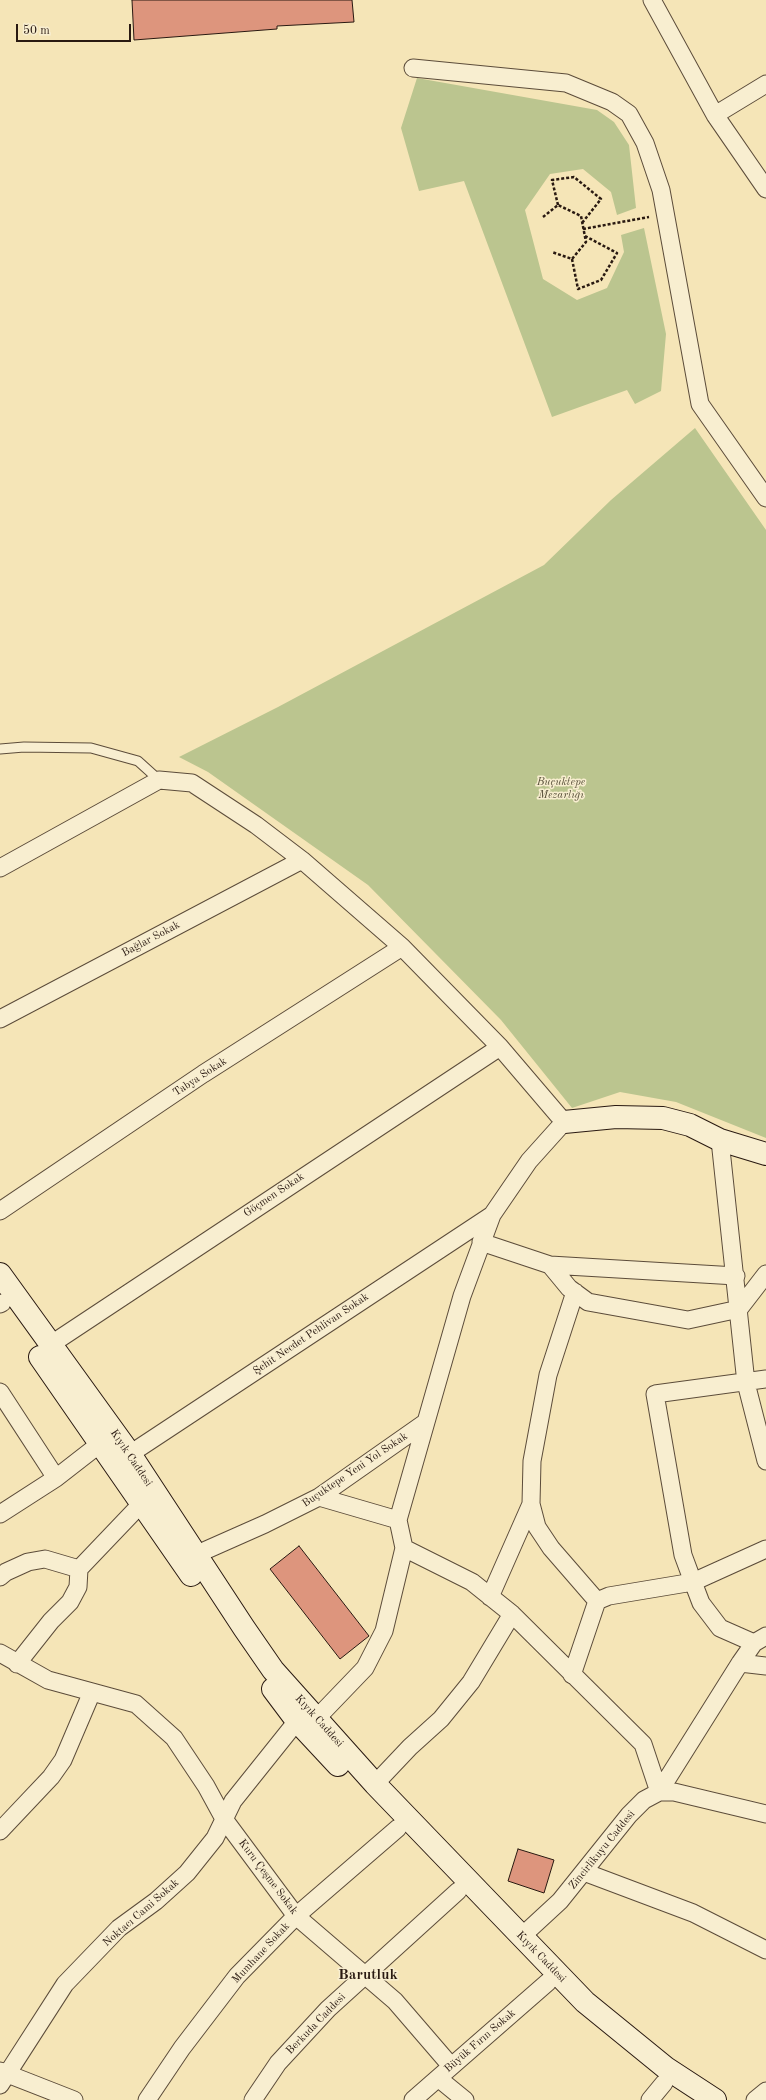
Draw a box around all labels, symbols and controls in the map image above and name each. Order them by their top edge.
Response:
scale bar [18,16,133,42]
text: 50 m [23,25,50,37]
park label: Buçuktepe Mezarlığı [537,775,585,801]
street label: Bağlar Sokak [120,918,182,960]
street label: Tabya Sokak [171,1055,229,1099]
street label: Göçmen Sokak [241,1170,307,1220]
street label: Şehit Necdet Pehlivan Sokak [251,1290,371,1378]
street label: Kıyık Caddesi [107,1427,155,1489]
street label: Buçuktepe Yeni Yol Sokak [300,1430,410,1510]
street label: Kıyık Caddesi [292,1692,346,1750]
street label: Zincirlikuyu Caddesi [566,1808,638,1892]
street label: Kuru Çeşme Sokak [235,1837,301,1917]
street label: Noktacı Cami Sokak [100,1876,182,1950]
street label: Mumhane Sokak [229,1920,293,1986]
street label: Kıyık Caddesi [513,1929,569,1985]
district label: Barutluk [338,1966,398,1984]
street label: Berkuda Caddesi [283,1991,349,2057]
street label: Büyük Fırın Sokak [442,2006,518,2076]

